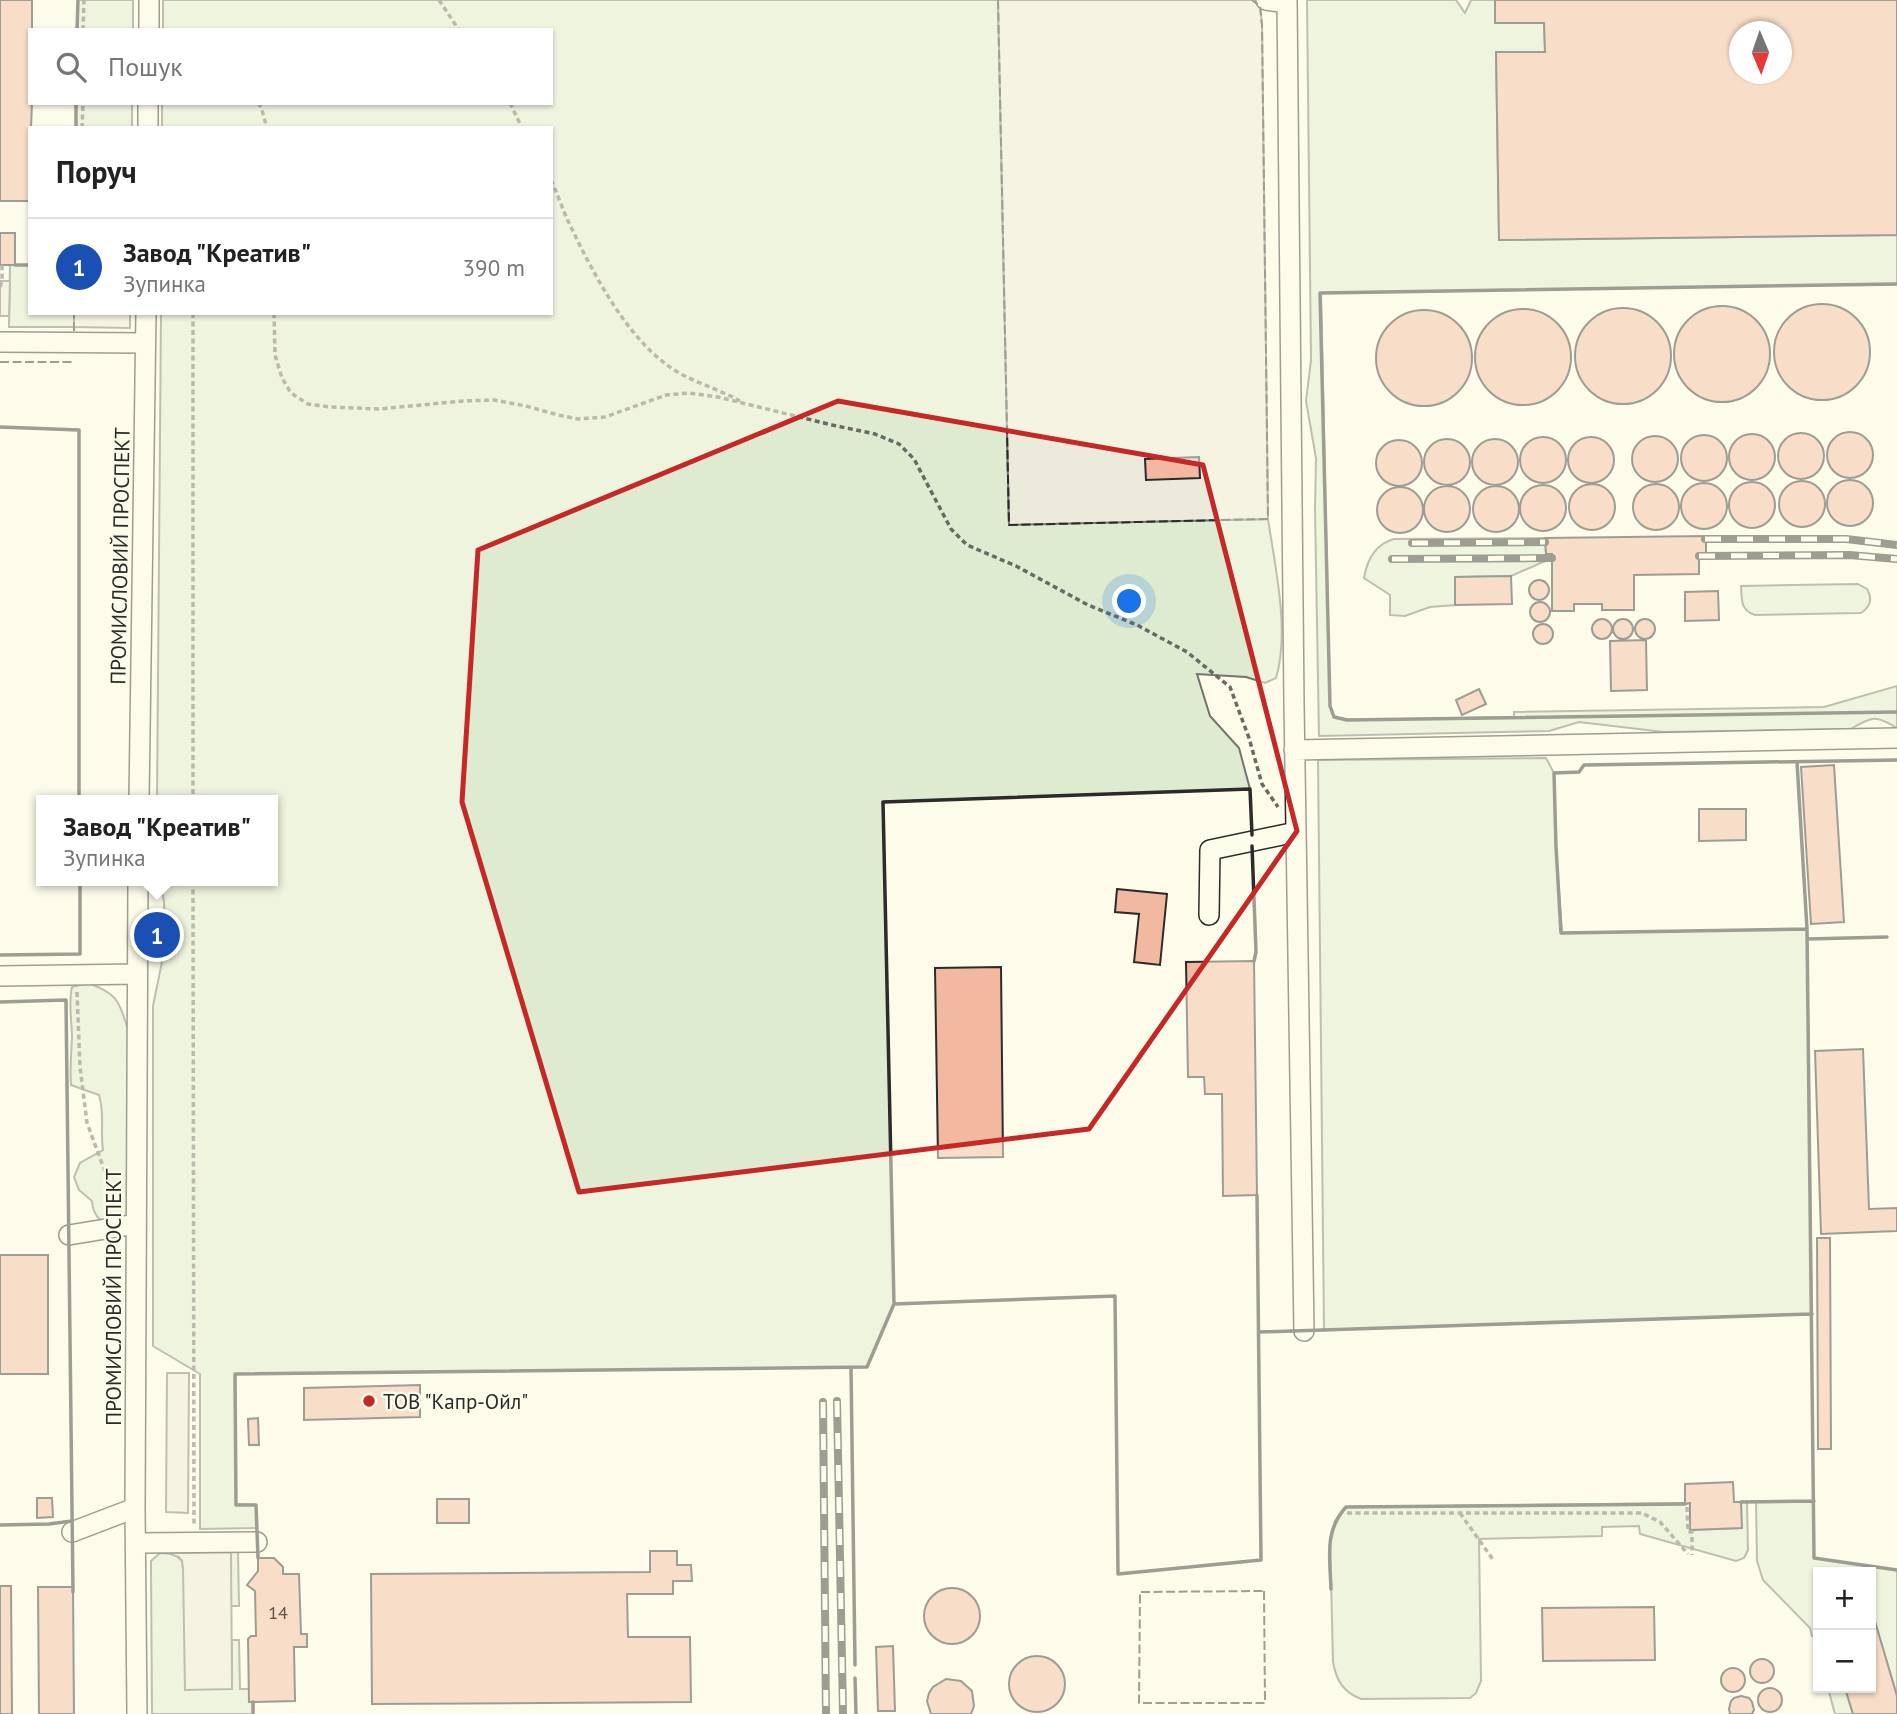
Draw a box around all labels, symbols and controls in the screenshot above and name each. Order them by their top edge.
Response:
north arrow [1729,21,1792,84]
search box [28,28,553,105]
icon: search [52,48,90,86]
text: Пошук [108,50,183,83]
text: Поруч [56,152,137,191]
text: Завод "Креатив" [123,236,311,269]
text: 1 [72,253,86,282]
text: 390 m [463,253,525,282]
text: Зупинка [123,269,206,298]
street label: ПРОМИСЛОВИЙ ПРОСПЕКТ [104,427,136,685]
your location [1112,584,1146,618]
popup [36,795,278,886]
text: Завод "Креатив" [63,810,251,843]
text: Зупинка [63,843,146,872]
pin: 1 [134,909,180,961]
street label: ПРОМИСЛОВИЙ ПРОСПЕКТ [100,1168,127,1426]
place label: ТОВ "Капр-Ойл" [383,1388,528,1415]
marker: ТОВ "Капр-Ойл" [361,1393,377,1409]
map controls [1813,1567,1876,1693]
button: + [1813,1567,1876,1630]
house number: 14 [268,1601,288,1624]
button: − [1813,1630,1876,1693]

